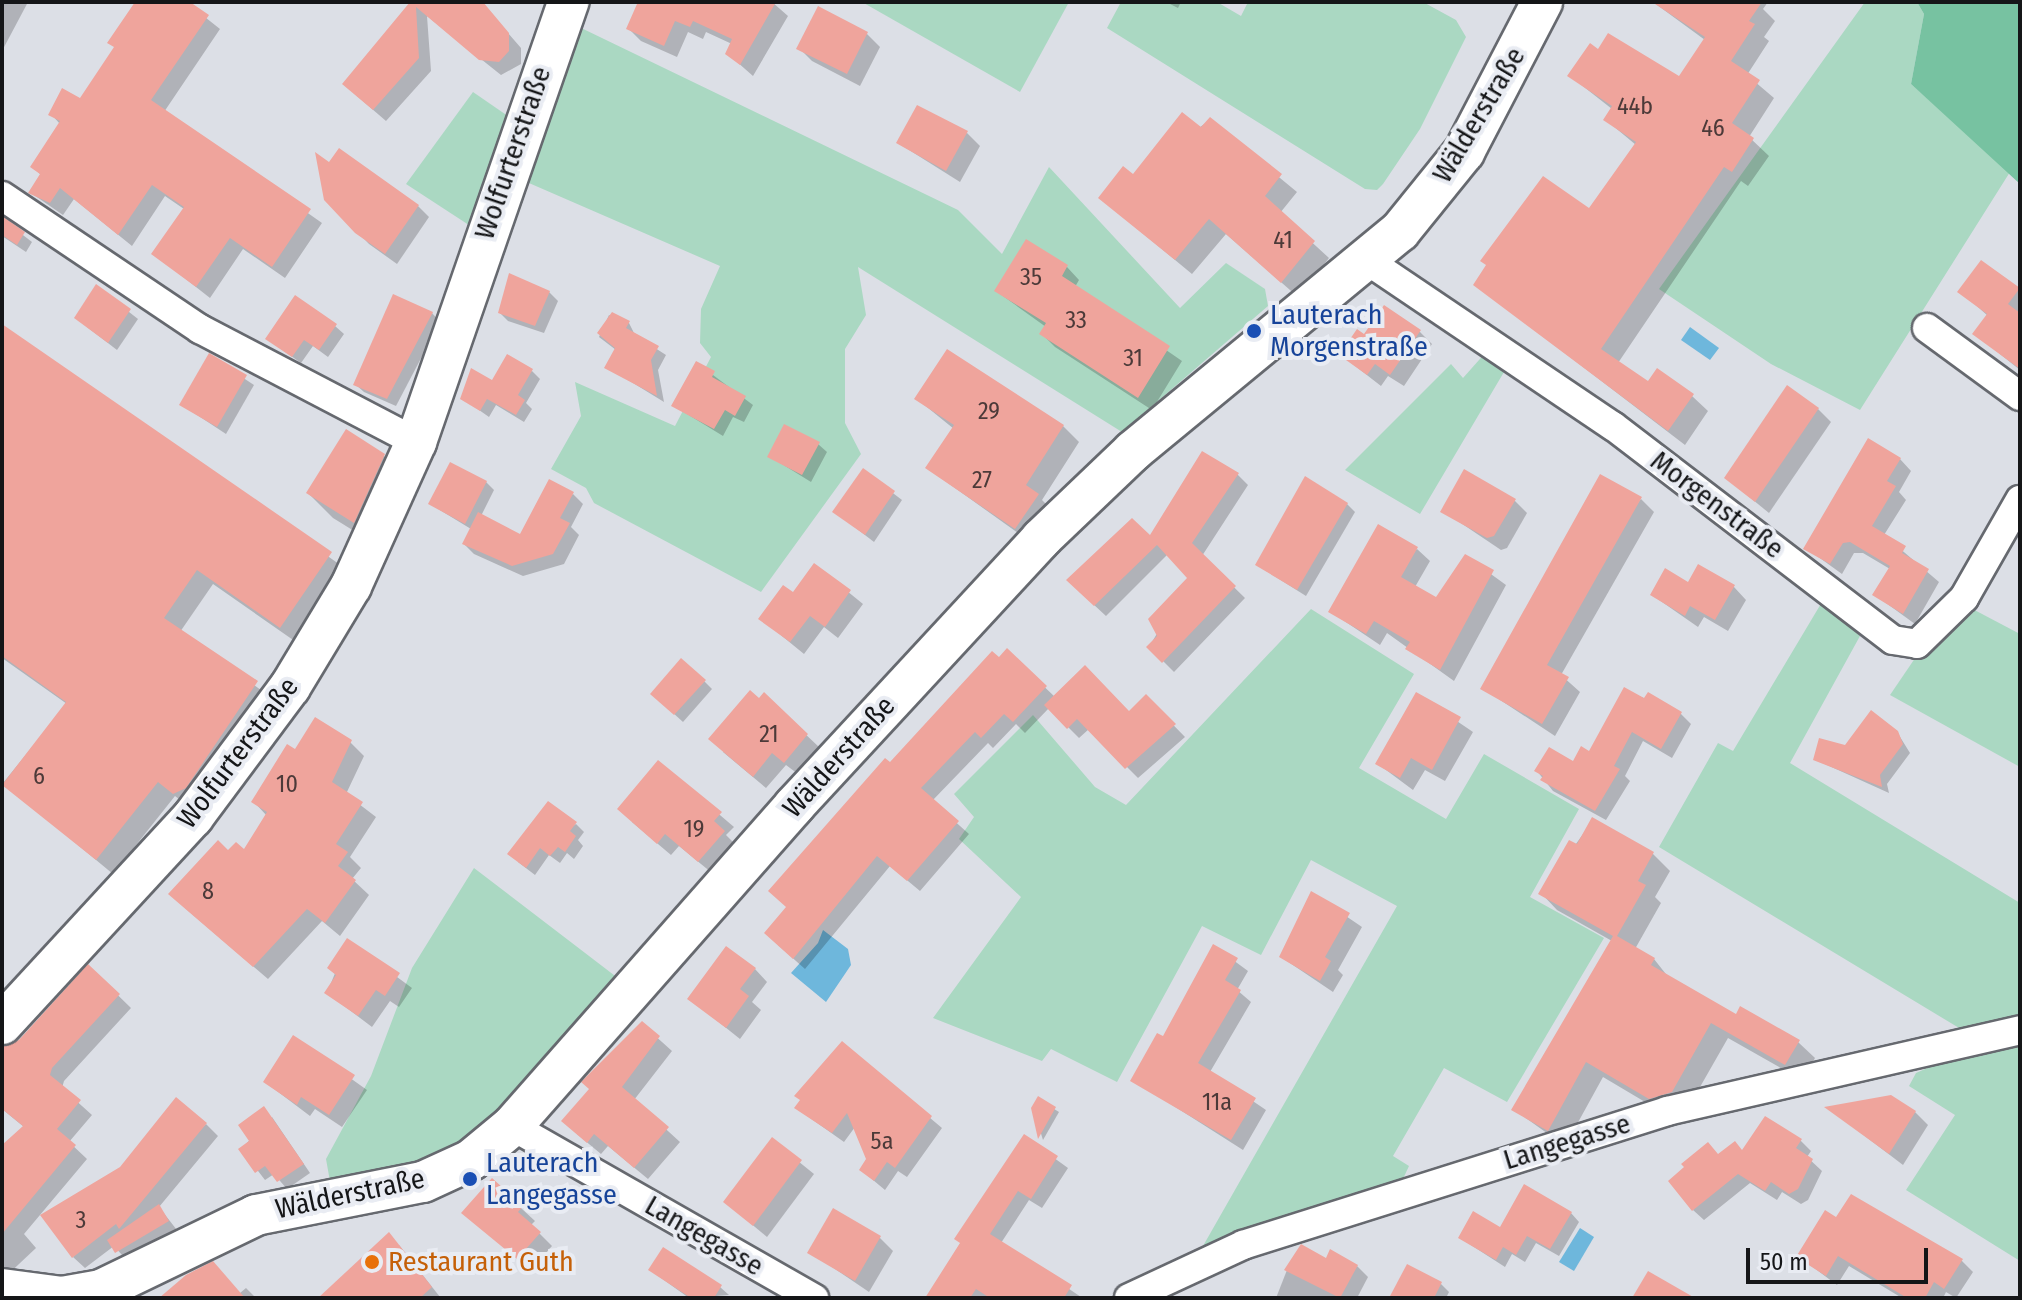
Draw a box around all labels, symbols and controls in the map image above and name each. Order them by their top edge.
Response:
street label: Wälderstraße [1426,41,1532,189]
street label: Wolfurterstraße [468,62,558,244]
house number: 44b [1617,93,1653,121]
house number: 46 [1701,115,1725,143]
house number: 41 [1273,227,1293,255]
house number: 35 [1020,264,1042,292]
place label: Lauterach Morgenstraße [1270,298,1428,364]
house number: 33 [1065,307,1087,335]
marker: Lauterach Morgenstraße [1245,322,1263,340]
house number: 31 [1123,345,1143,373]
house number: 29 [978,398,1000,426]
street label: Morgenstraße [1644,444,1790,566]
house number: 27 [972,467,992,495]
street label: Wolfurterstraße [170,671,306,835]
street label: Wälderstraße [776,689,902,825]
house number: 21 [759,721,779,749]
house number: 6 [33,763,45,791]
house number: 10 [276,771,298,799]
house number: 19 [683,816,705,844]
house number: 8 [202,878,214,906]
house number: 11a [1202,1089,1232,1117]
street label: Langegasse [1500,1107,1634,1177]
house number: 5a [871,1128,893,1156]
place label: Lauterach Langegasse [486,1146,617,1212]
street label: Wälderstraße [272,1162,428,1226]
marker: Lauterach Langegasse [461,1170,479,1188]
street label: Langegasse [639,1189,769,1283]
house number: 3 [76,1207,86,1235]
scale bar [1750,1232,1932,1282]
place label: Restaurant Guth [388,1245,574,1279]
text: 50 m [1760,1248,1808,1276]
marker: Restaurant Guth [363,1253,381,1271]

